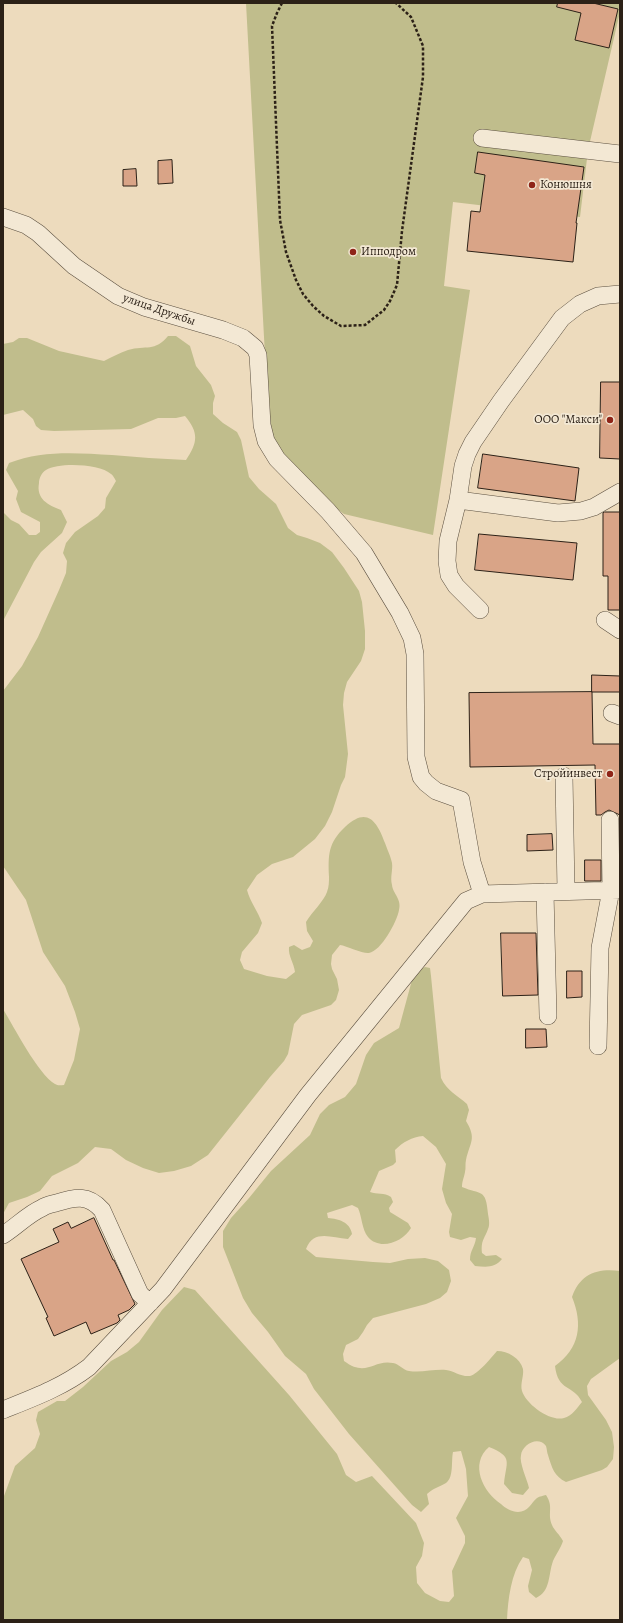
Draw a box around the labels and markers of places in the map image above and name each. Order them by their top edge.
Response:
place label: Конюшня [540,178,592,192]
marker: Конюшня [527,180,537,190]
place label: Ипподром [361,245,416,259]
marker: Ипподром [348,247,358,257]
place label: ООО "Макси" [534,413,602,427]
marker: ООО "Макси" [605,415,615,425]
place label: Стройинвест [534,767,602,781]
marker: Стройинвест [605,769,615,779]

